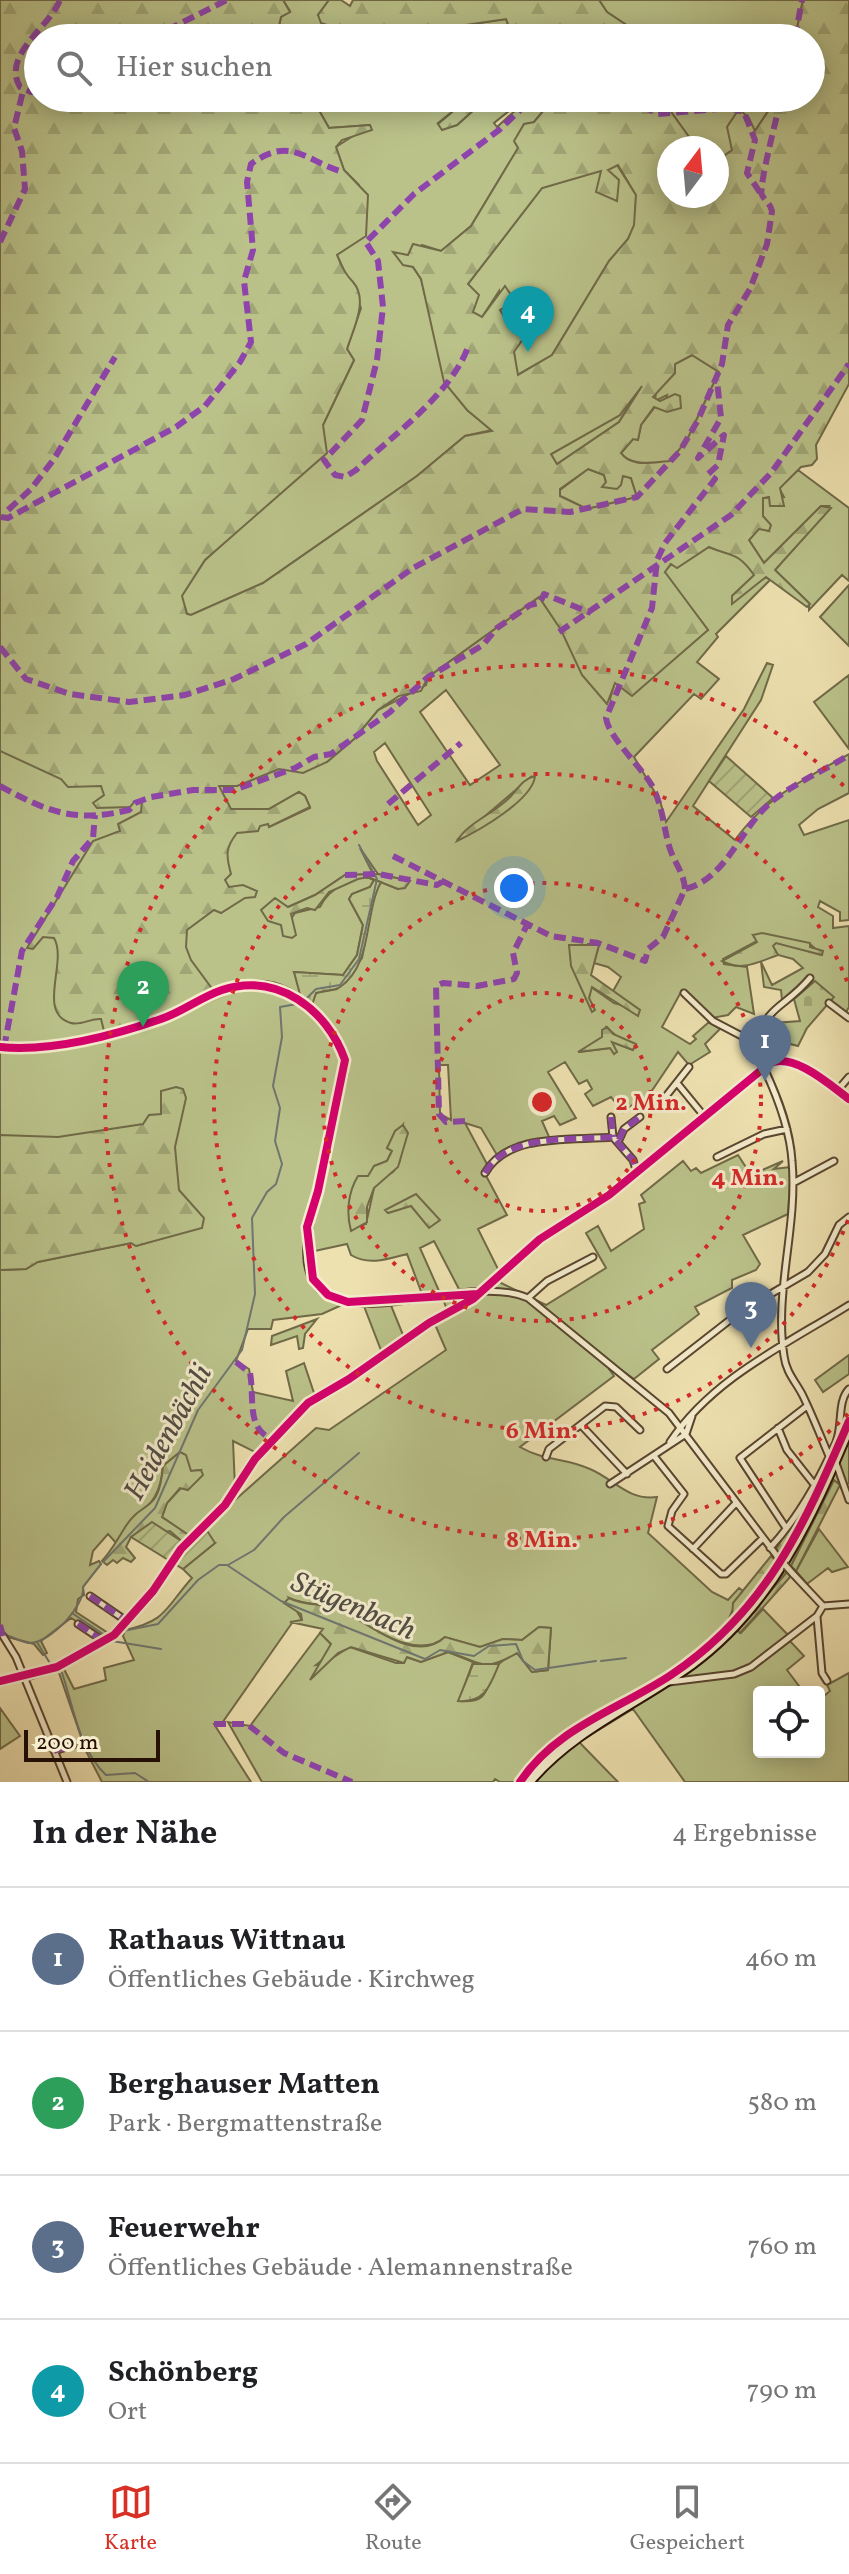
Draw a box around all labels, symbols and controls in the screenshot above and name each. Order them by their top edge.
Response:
search box [24,24,825,112]
icon: search [52,46,96,90]
text: Hier suchen [116,47,273,89]
north arrow [657,136,729,208]
pin: 4 [502,286,554,352]
your location [494,868,534,908]
pin: 2 [117,961,169,1027]
pin: 1 [739,1015,791,1081]
text: 2 Min. [615,1087,687,1121]
centre of rings [528,1088,556,1116]
text: 4 Min. [711,1162,785,1196]
pin: 3 [725,1282,777,1348]
water label: Heidenbächli [114,1357,224,1508]
text: 6 Min. [506,1415,578,1449]
text: 8 Min. [506,1524,578,1558]
water label: Stügenbach [284,1562,422,1652]
map controls [753,1686,825,1758]
button: locate [753,1686,825,1758]
scale bar [24,1726,160,1762]
text: 200 m [36,1728,98,1759]
text: In der Nähe [32,1811,217,1858]
text: 4 Ergebnisse [672,1816,817,1852]
text: Rathaus Wittnau [108,1920,346,1962]
text: 1 [53,1941,63,1977]
text: 460 m [745,1941,817,1977]
text: Öffentliches Gebäude · Kirchweg [108,1962,475,1998]
text: Berghauser Matten [108,2064,380,2106]
text: 2 [51,2085,65,2121]
text: 580 m [747,2085,817,2121]
text: Park · Bergmattenstraße [108,2106,382,2142]
text: Feuerwehr [108,2208,260,2250]
text: 3 [51,2229,65,2265]
text: 760 m [747,2229,817,2265]
text: Öffentliches Gebäude · Alemannenstraße [108,2250,573,2286]
text: Schönberg [108,2352,258,2394]
text: 4 [50,2373,66,2409]
text: 790 m [747,2373,817,2409]
text: Ort [108,2394,147,2430]
tab: Karte [104,2480,157,2559]
tab: Route [365,2480,422,2559]
tab: Gespeichert [630,2480,745,2559]

